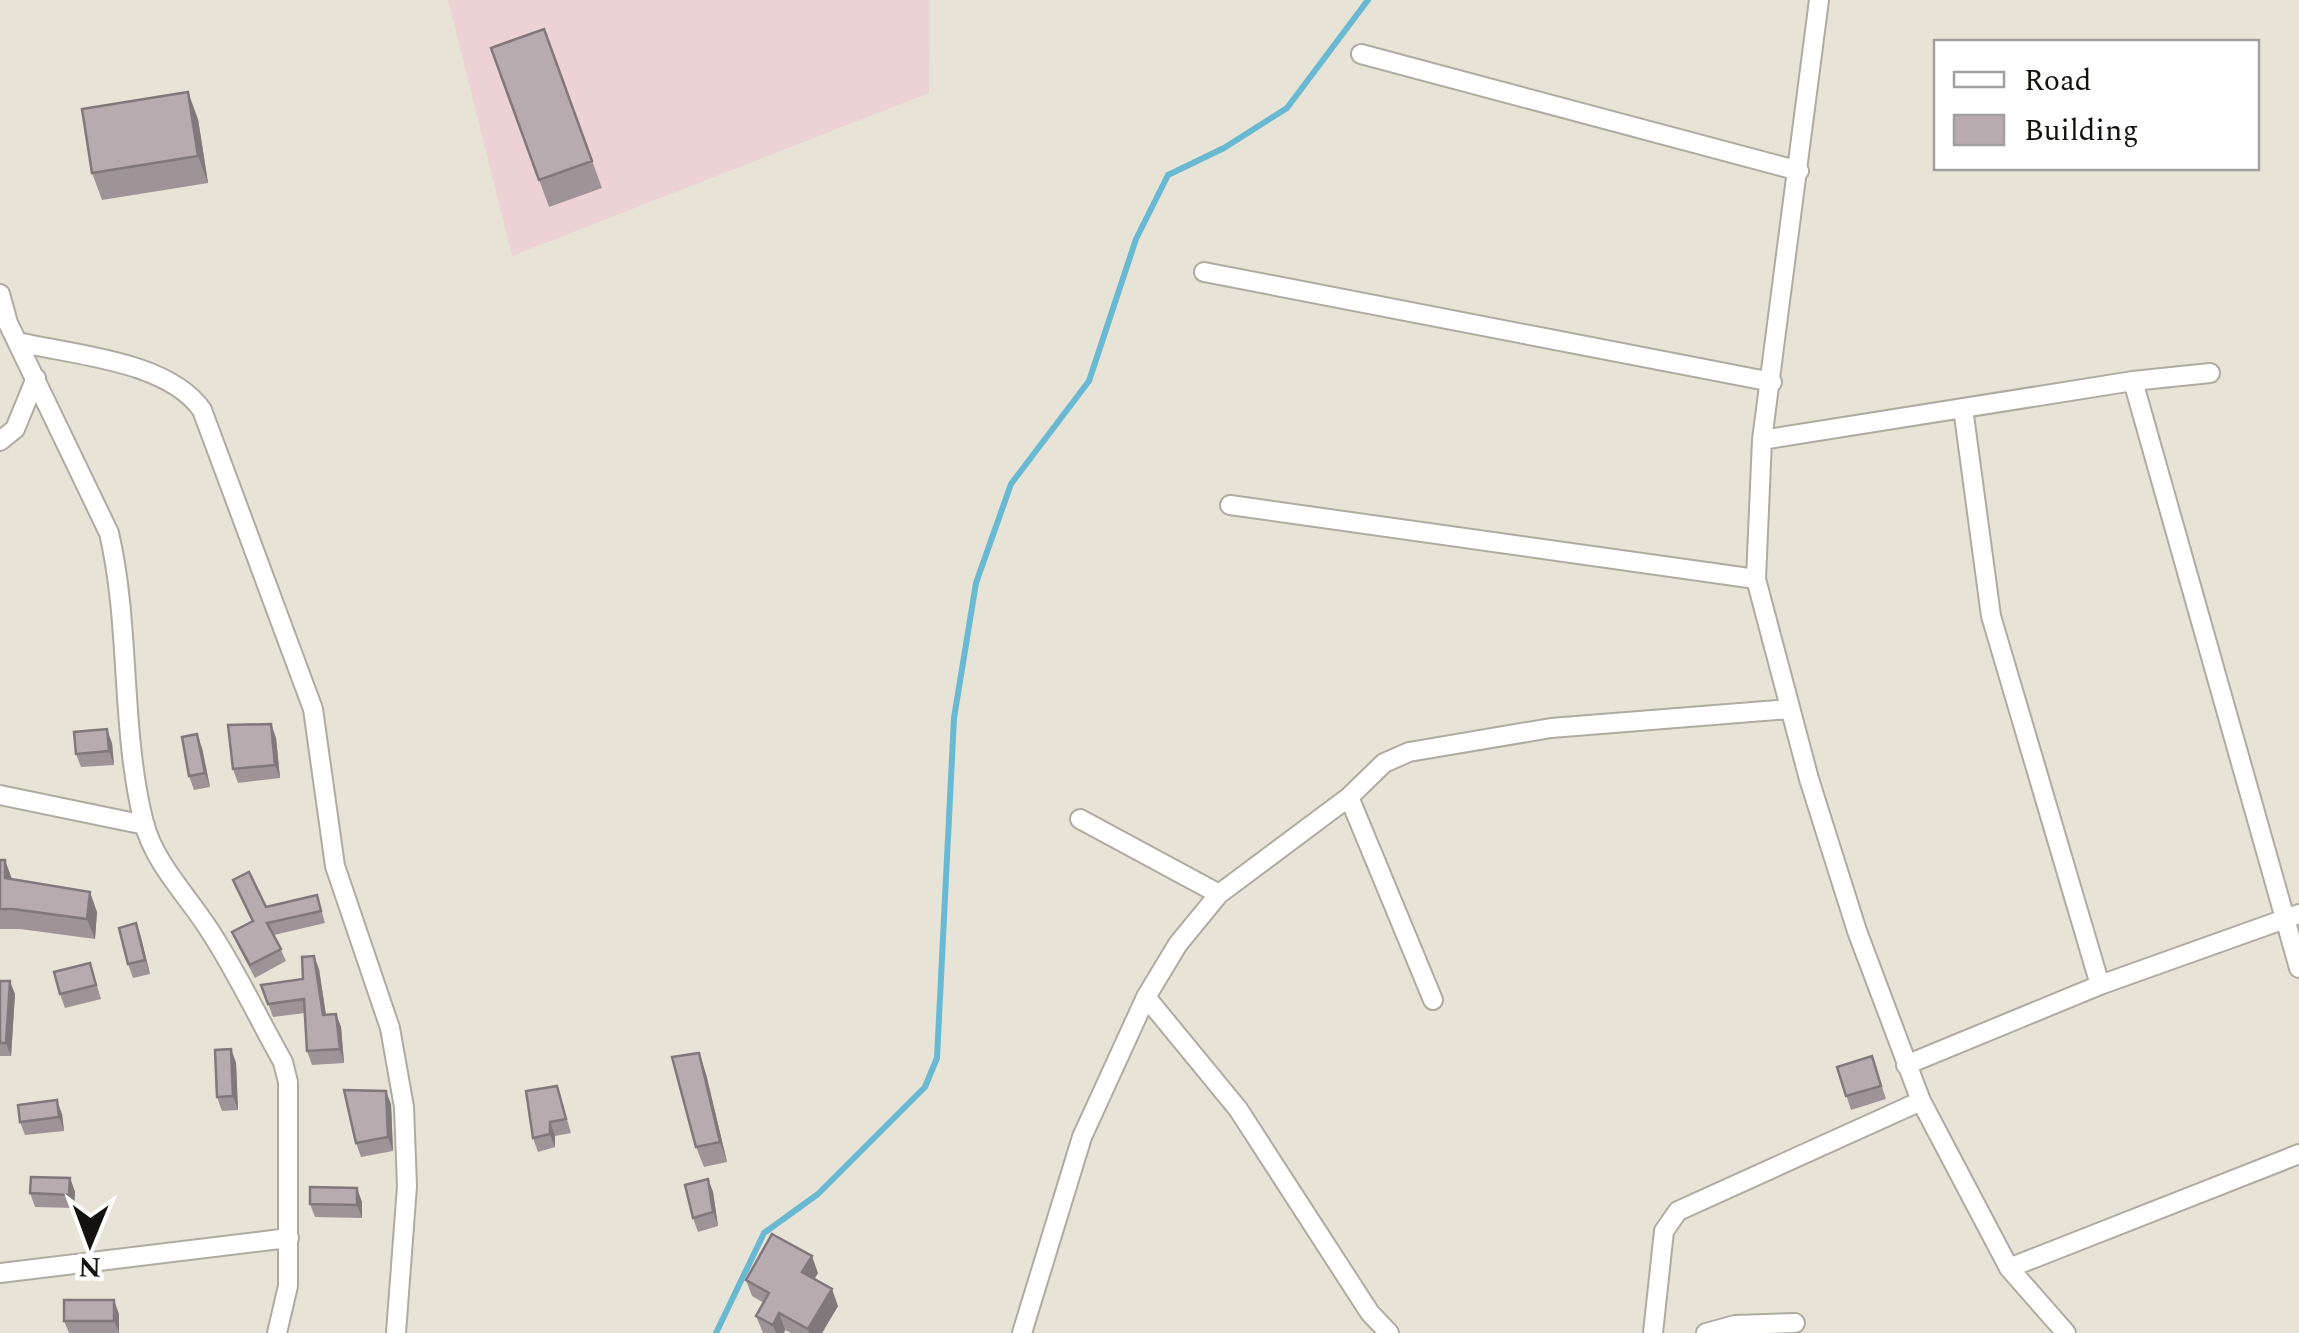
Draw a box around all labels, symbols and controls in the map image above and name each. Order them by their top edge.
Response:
legend [1934,40,2259,170]
text: Road [2024,58,2092,104]
text: Building [2024,108,2139,154]
north arrow [40,1193,140,1293]
text: N [78,1245,101,1288]

